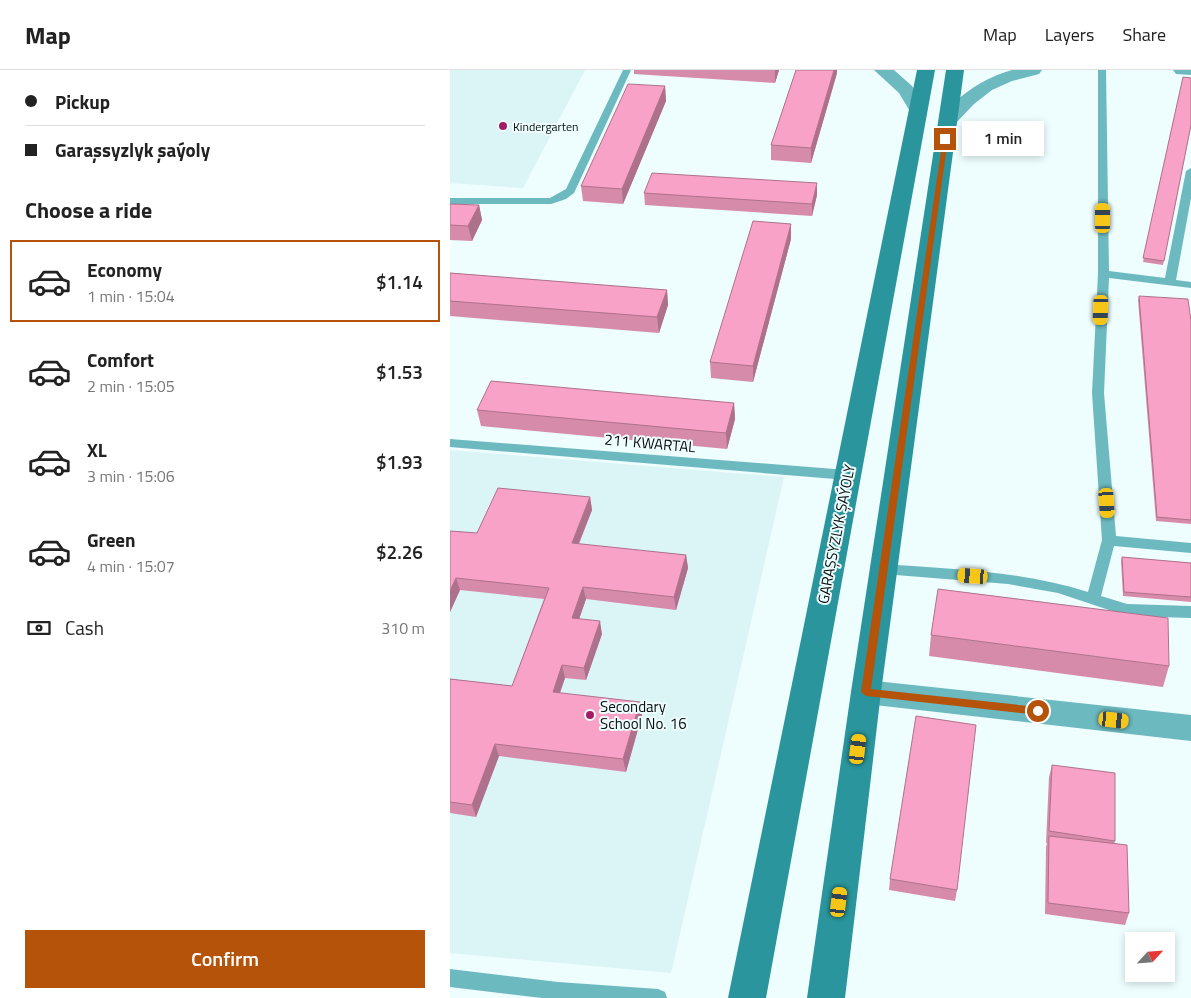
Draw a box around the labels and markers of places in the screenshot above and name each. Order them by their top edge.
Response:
place label: Kindergarten [513,117,578,136]
marker: Kindergarten [497,120,509,132]
place label: Secondary School No. 16 [600,695,687,735]
marker: Secondary School No. 16 [584,709,596,721]

